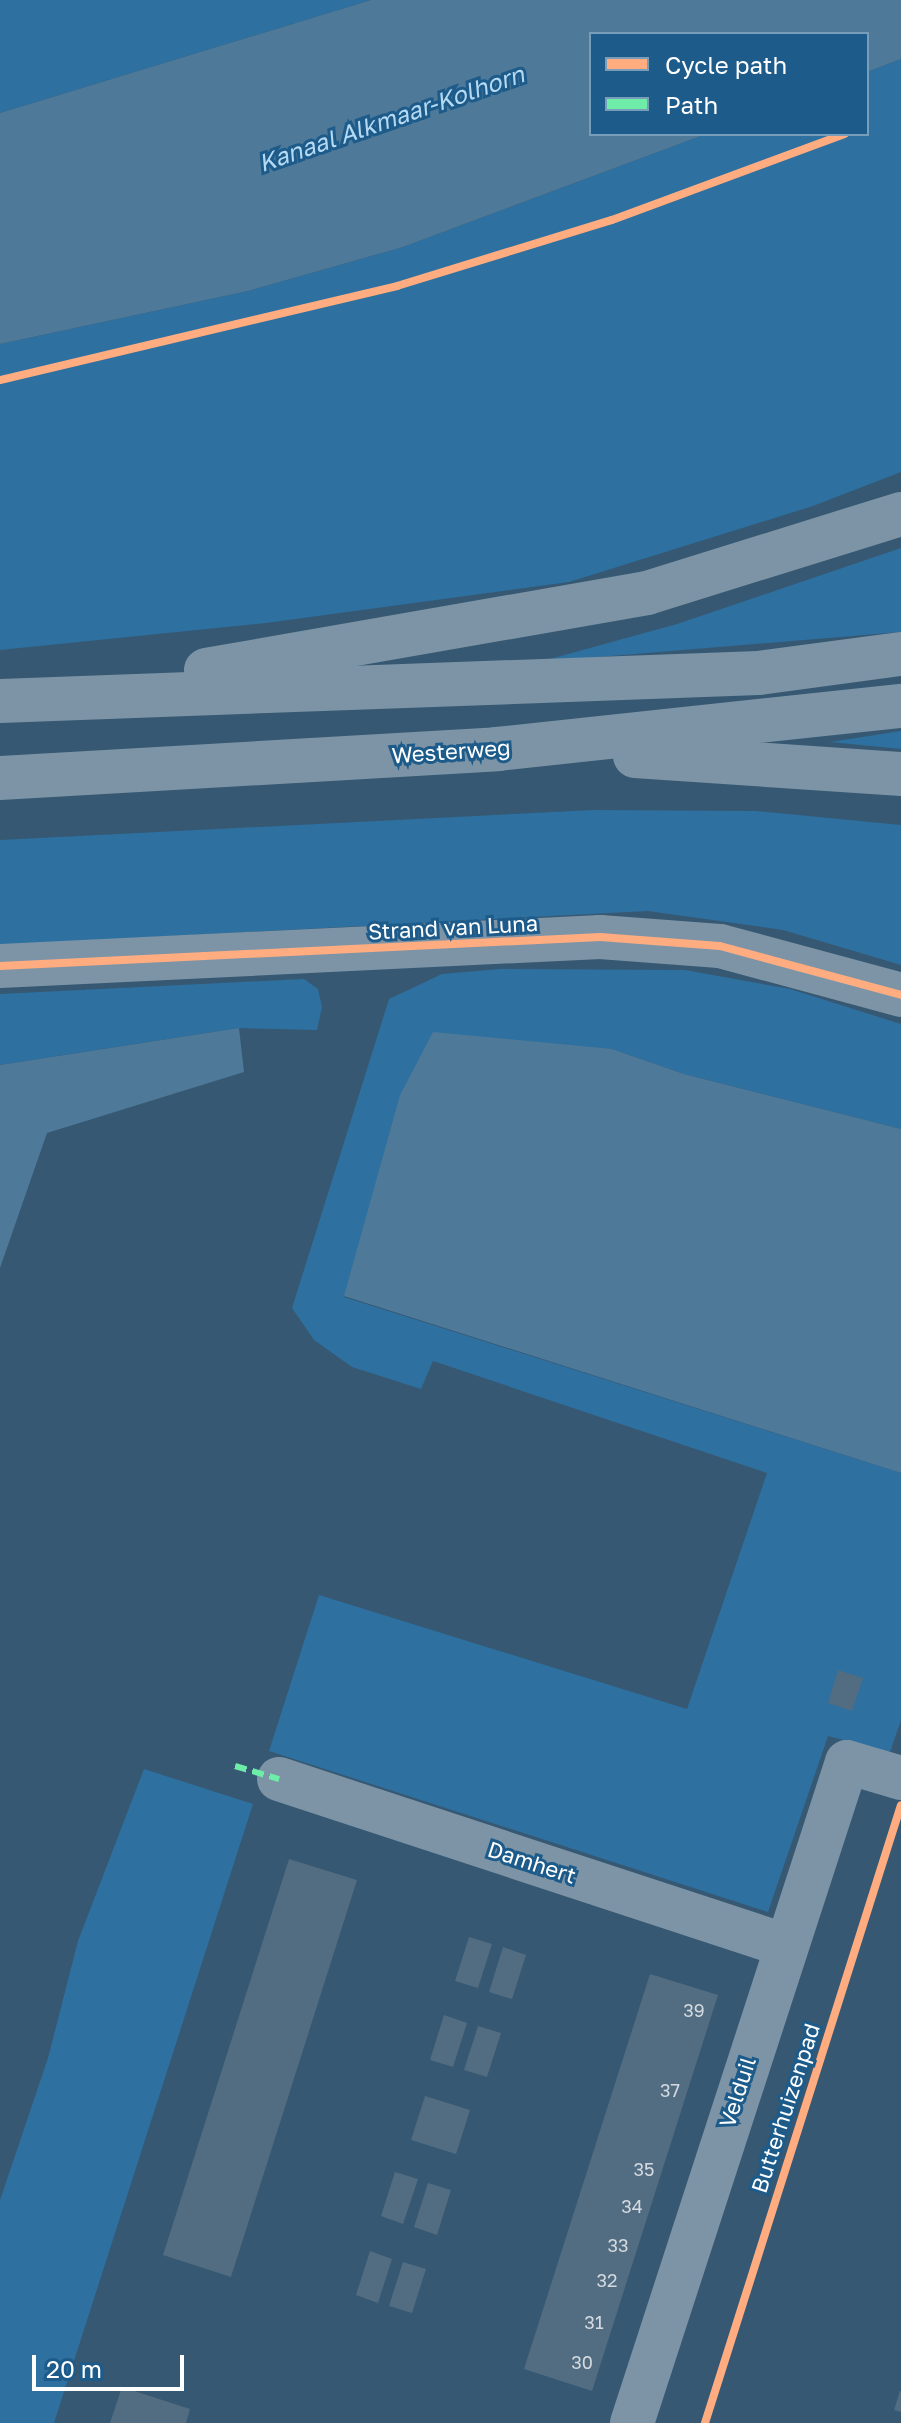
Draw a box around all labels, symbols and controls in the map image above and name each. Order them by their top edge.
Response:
legend [589,32,869,136]
text: Cycle path [665,50,787,79]
water label: Kanaal Alkmaar-Kolhorn [254,59,528,177]
text: Path [665,90,718,119]
street label: Westerweg [391,734,511,768]
street label: Strand van Luna [367,909,539,945]
street label: Damhert [484,1835,580,1889]
house number: 39 [683,1999,705,2021]
street label: Butterhuizenpad [745,2020,825,2196]
street label: Velduil [713,2053,761,2131]
house number: 37 [660,2079,680,2101]
house number: 35 [634,2158,654,2180]
house number: 34 [621,2195,643,2217]
house number: 33 [607,2234,629,2256]
house number: 32 [597,2269,617,2291]
house number: 31 [584,2311,604,2333]
scale bar [36,2339,188,2389]
house number: 30 [571,2351,593,2373]
text: 20 m [46,2354,102,2383]

